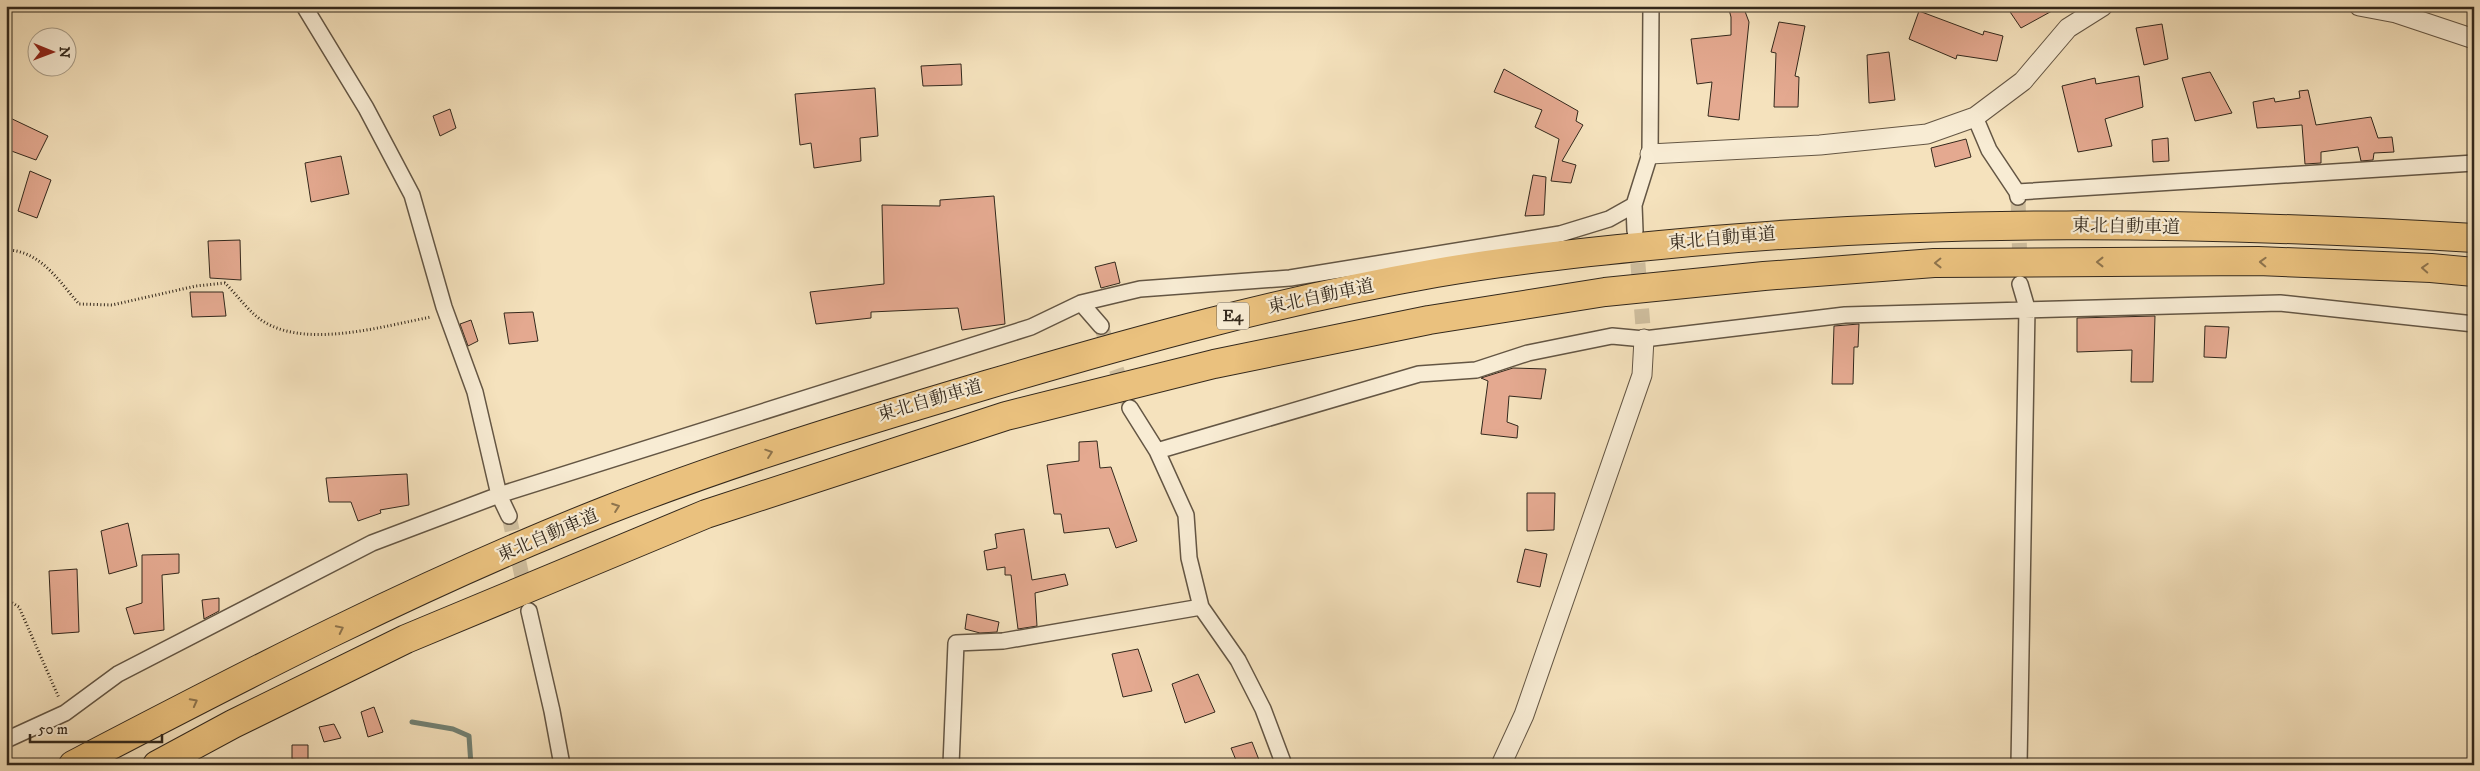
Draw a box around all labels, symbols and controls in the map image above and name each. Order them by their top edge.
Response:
north arrow [28,28,78,78]
text: N [55,46,73,59]
street label: 東北自動車道 [2072,215,2180,239]
street label: 東北自動車道 [1667,223,1777,255]
one-way arrow [2259,256,2267,267]
one-way arrow [2096,257,2104,267]
one-way arrow [1934,258,1942,268]
one-way arrow [2421,263,2429,274]
street label: 東北自動車道 [1266,275,1376,319]
road number: E4 [1217,302,1249,330]
street label: 東北自動車道 [875,376,985,426]
one-way arrow [765,449,773,459]
one-way arrow [612,503,620,513]
street label: 東北自動車道 [494,505,602,567]
one-way arrow [335,625,344,635]
one-way arrow [189,698,198,708]
scale bar [30,711,162,743]
text: 50 m [38,720,68,739]

